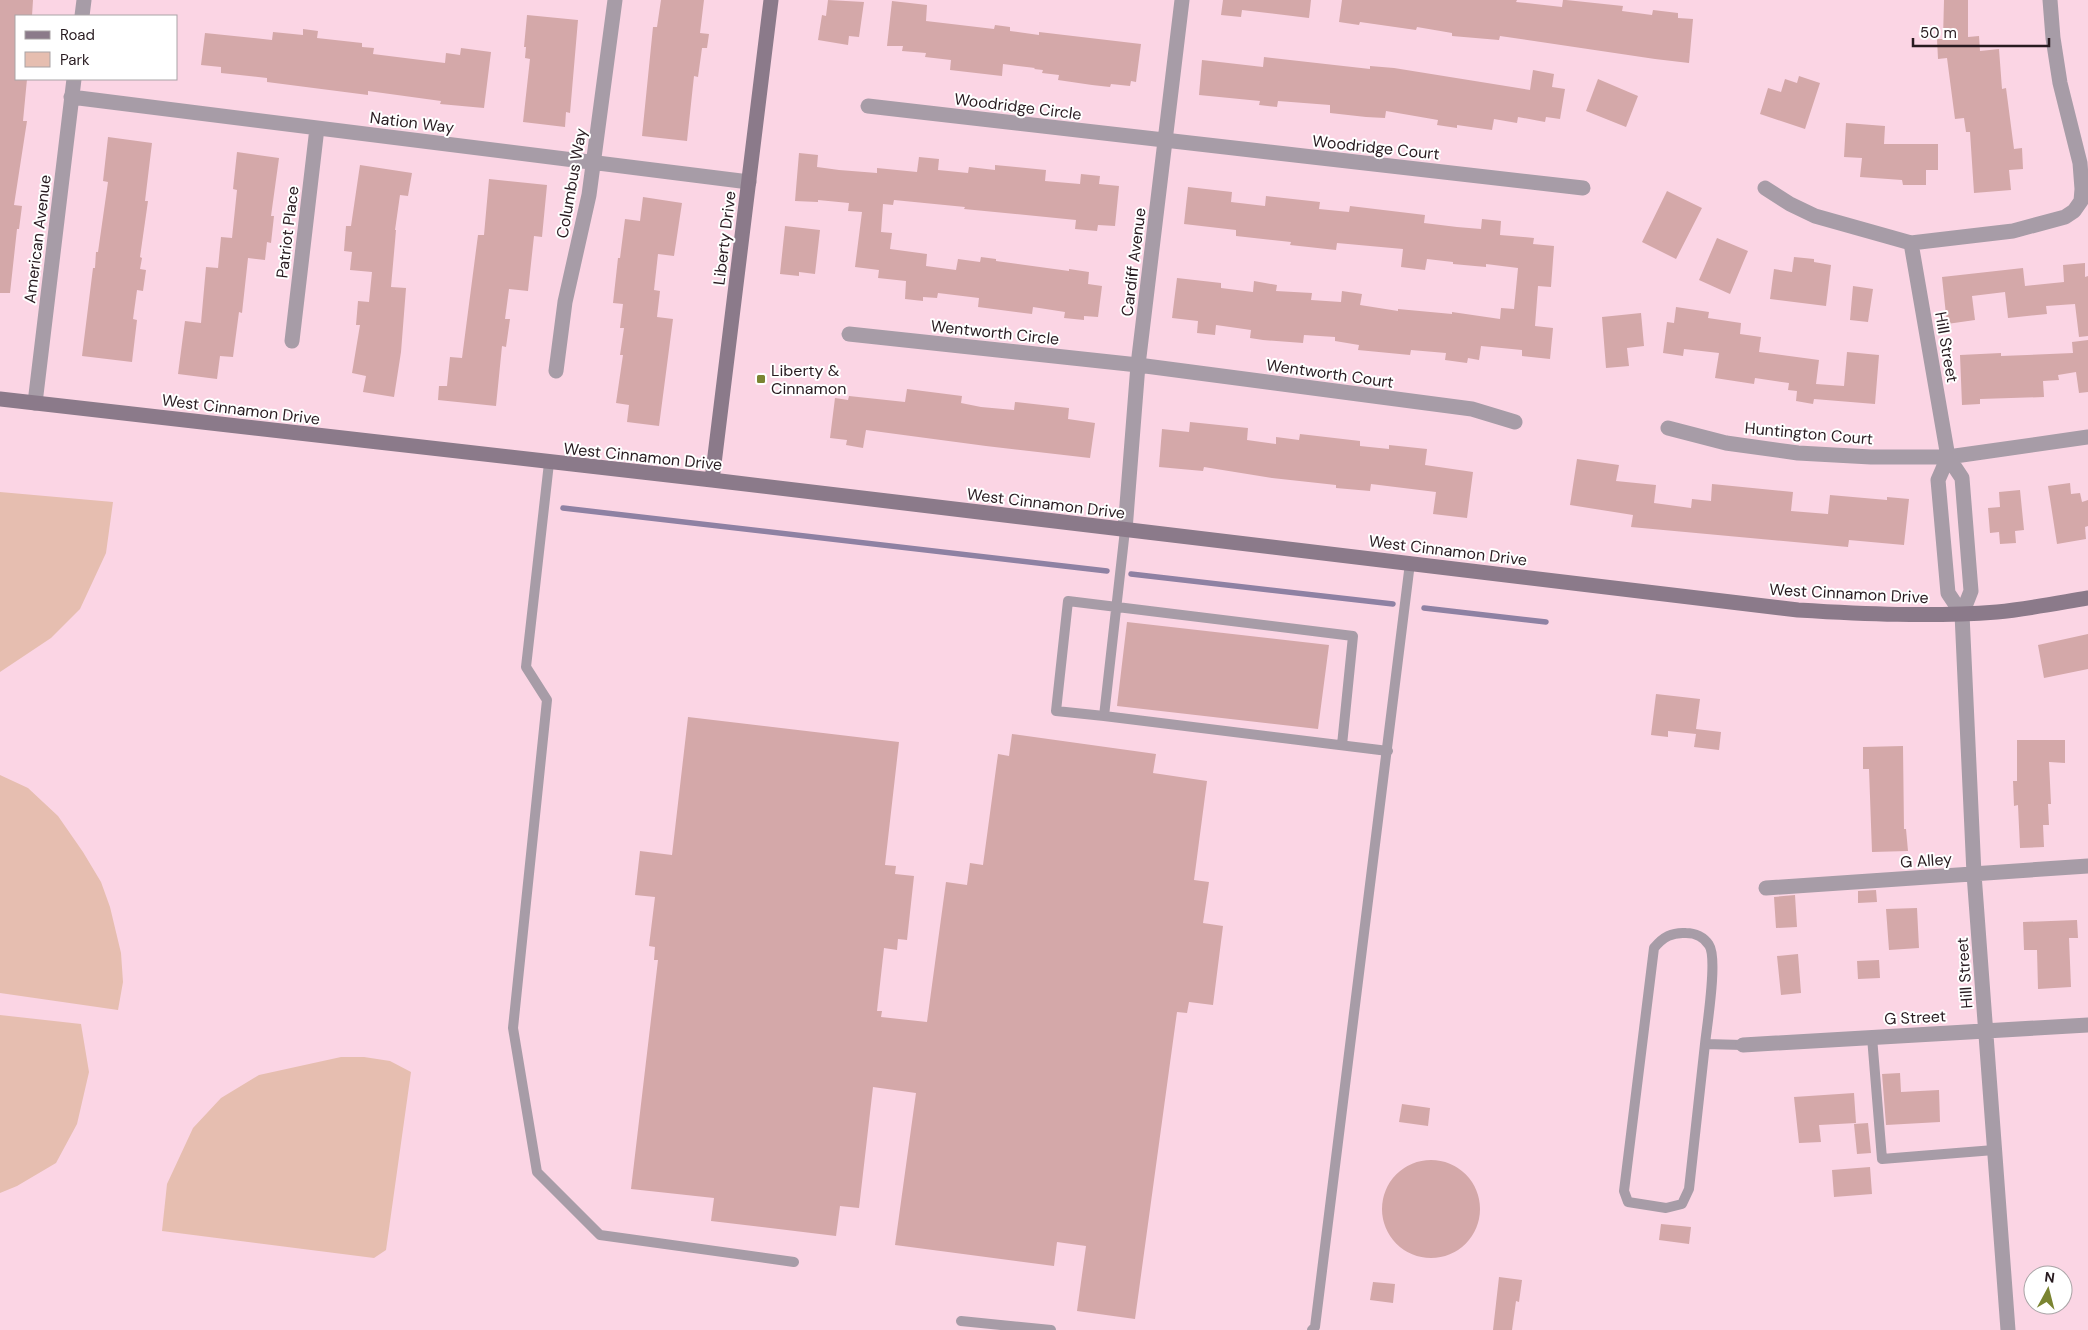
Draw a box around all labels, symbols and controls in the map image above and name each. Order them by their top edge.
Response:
legend [15,15,178,80]
scale bar [1913,15,2049,47]
text: 50 m [1920,23,1957,43]
text: Road [60,25,95,45]
text: Park [60,50,90,70]
street label: Woodridge Circle [953,88,1083,125]
street label: Nation Way [369,107,455,138]
street label: Columbus Way [551,126,592,240]
street label: Woodridge Court [1311,130,1441,165]
street label: American Avenue [19,174,56,305]
street label: Patriot Place [271,185,304,279]
street label: Liberty Drive [708,190,741,286]
street label: Cardiff Avenue [1116,207,1151,318]
street label: Hill Street [1930,310,1963,384]
street label: Wentworth Circle [930,315,1060,350]
street label: Wentworth Court [1265,354,1395,393]
place label: Liberty & Cinnamon [771,360,846,399]
marker: Liberty & Cinnamon [755,373,767,385]
street label: West Cinnamon Drive [161,389,321,430]
street label: Huntington Court [1744,417,1874,450]
street label: West Cinnamon Drive [563,438,723,475]
street label: West Cinnamon Drive [966,483,1126,524]
street label: West Cinnamon Drive [1368,530,1528,571]
street label: West Cinnamon Drive [1769,579,1929,608]
street label: G Alley [1899,848,1953,873]
street label: Hill Street [1952,937,1977,1009]
street label: G Street [1884,1005,1946,1030]
north arrow [2023,1265,2073,1315]
text: N [2043,1268,2056,1287]

